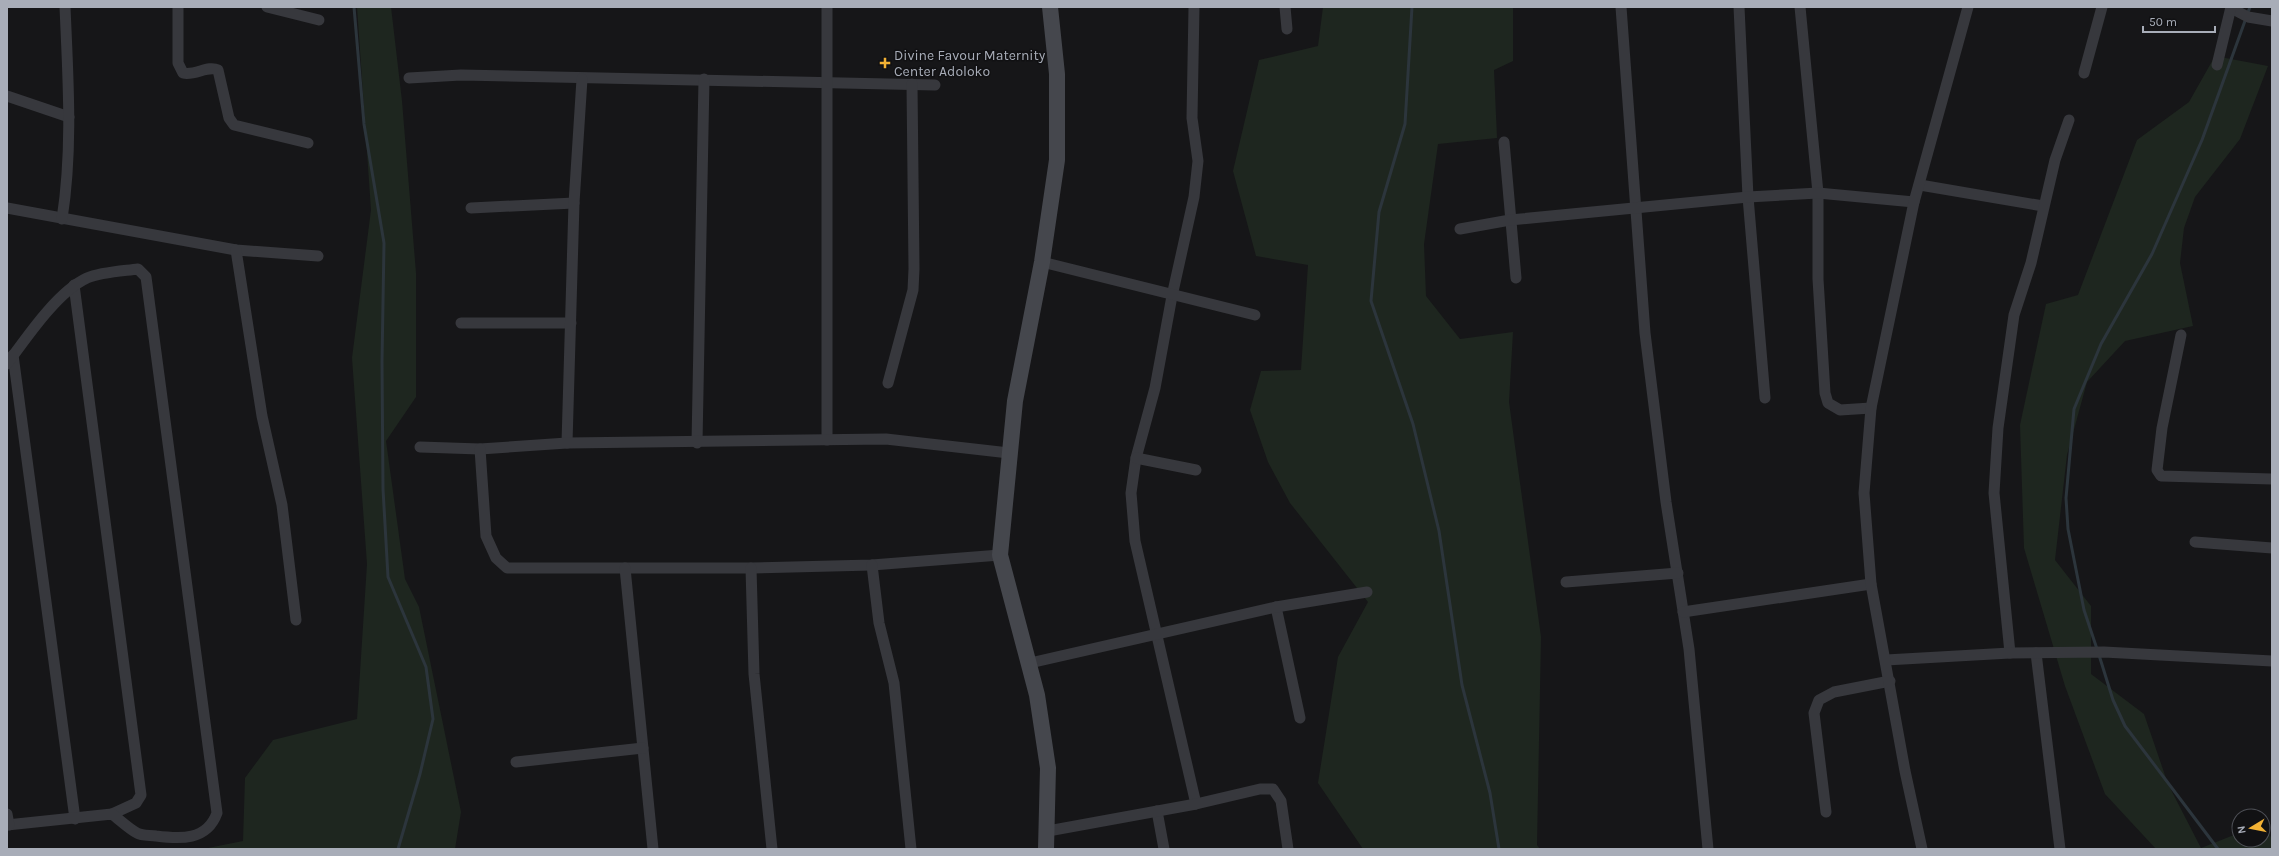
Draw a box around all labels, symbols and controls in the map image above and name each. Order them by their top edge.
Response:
scale bar [2143,8,2215,34]
text: 50 m [2149,15,2177,29]
place label: Divine Favour Maternity Center Adoloko [894,47,1046,80]
marker: Divine Favour Maternity Center Adoloko [879,57,891,69]
north arrow [2231,808,2271,848]
text: N [2235,825,2249,835]

